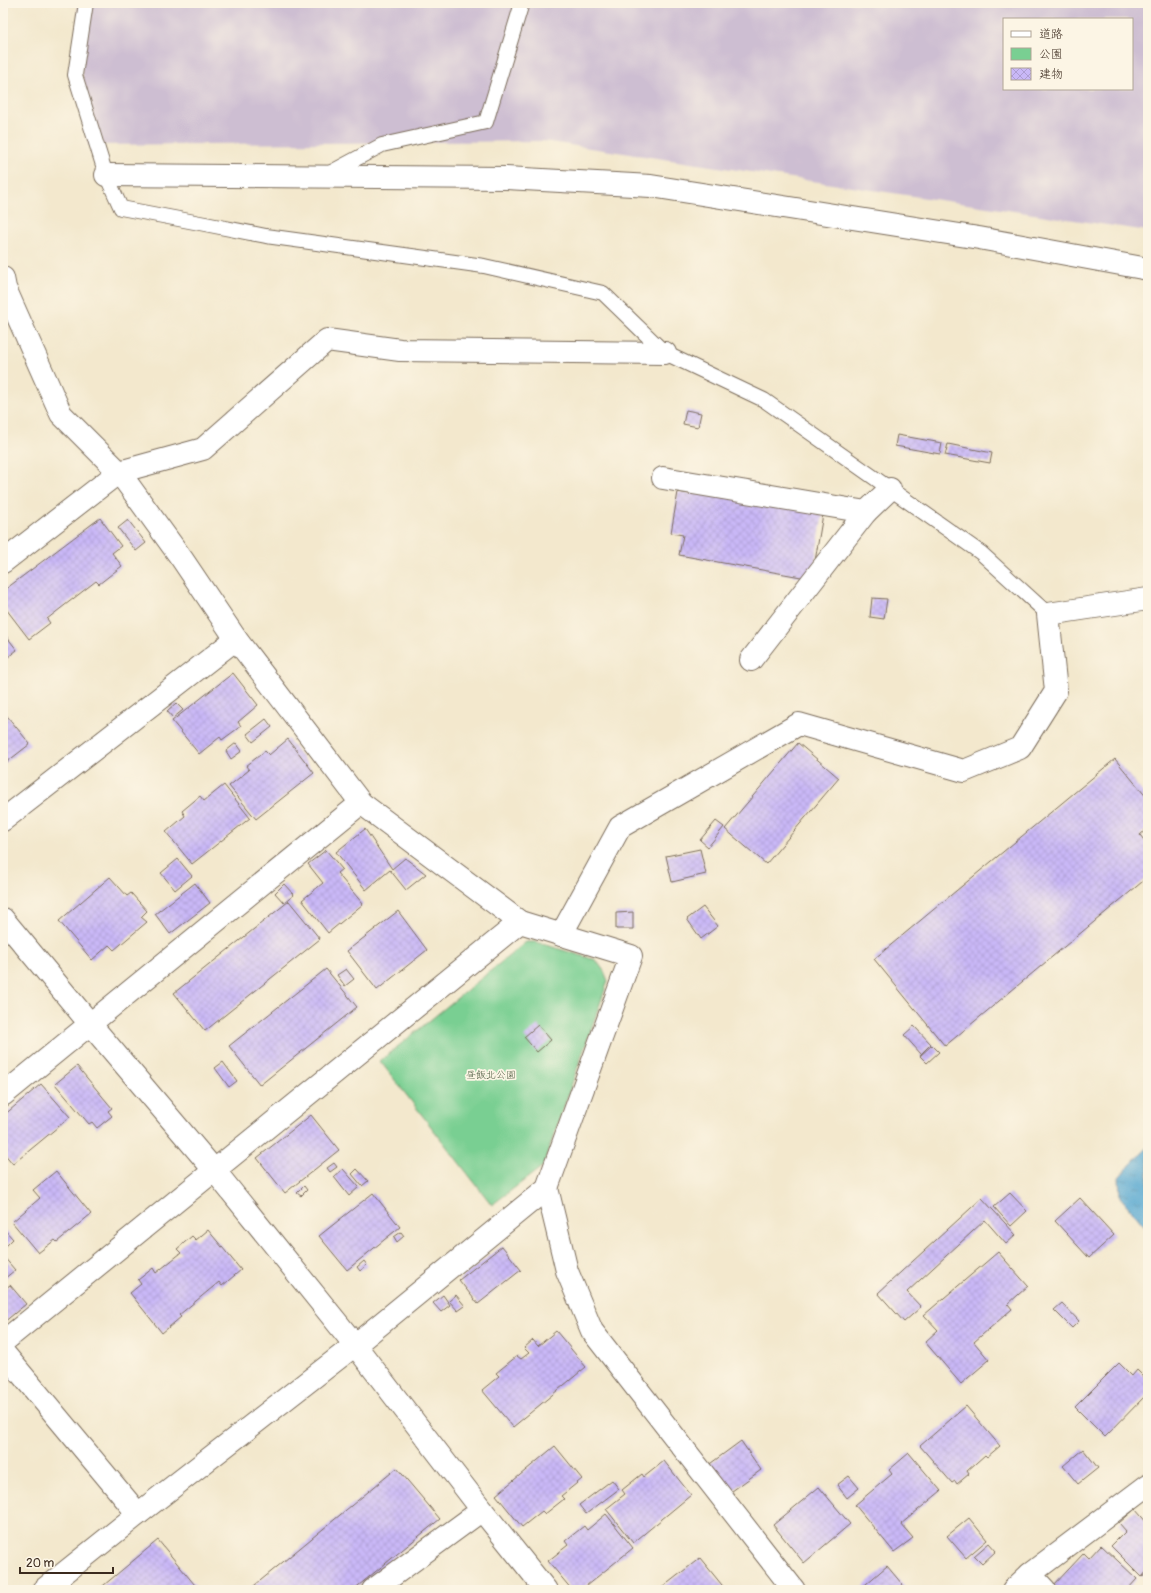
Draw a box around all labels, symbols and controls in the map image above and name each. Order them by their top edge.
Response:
legend [1003,18,1133,90]
text: 道路 [1039,27,1063,42]
text: 公園 [1039,47,1063,62]
text: 建物 [1039,67,1063,82]
park label: 昼飯北公園 [466,1069,516,1081]
scale bar [20,1549,113,1575]
text: 20 m [26,1556,55,1571]

